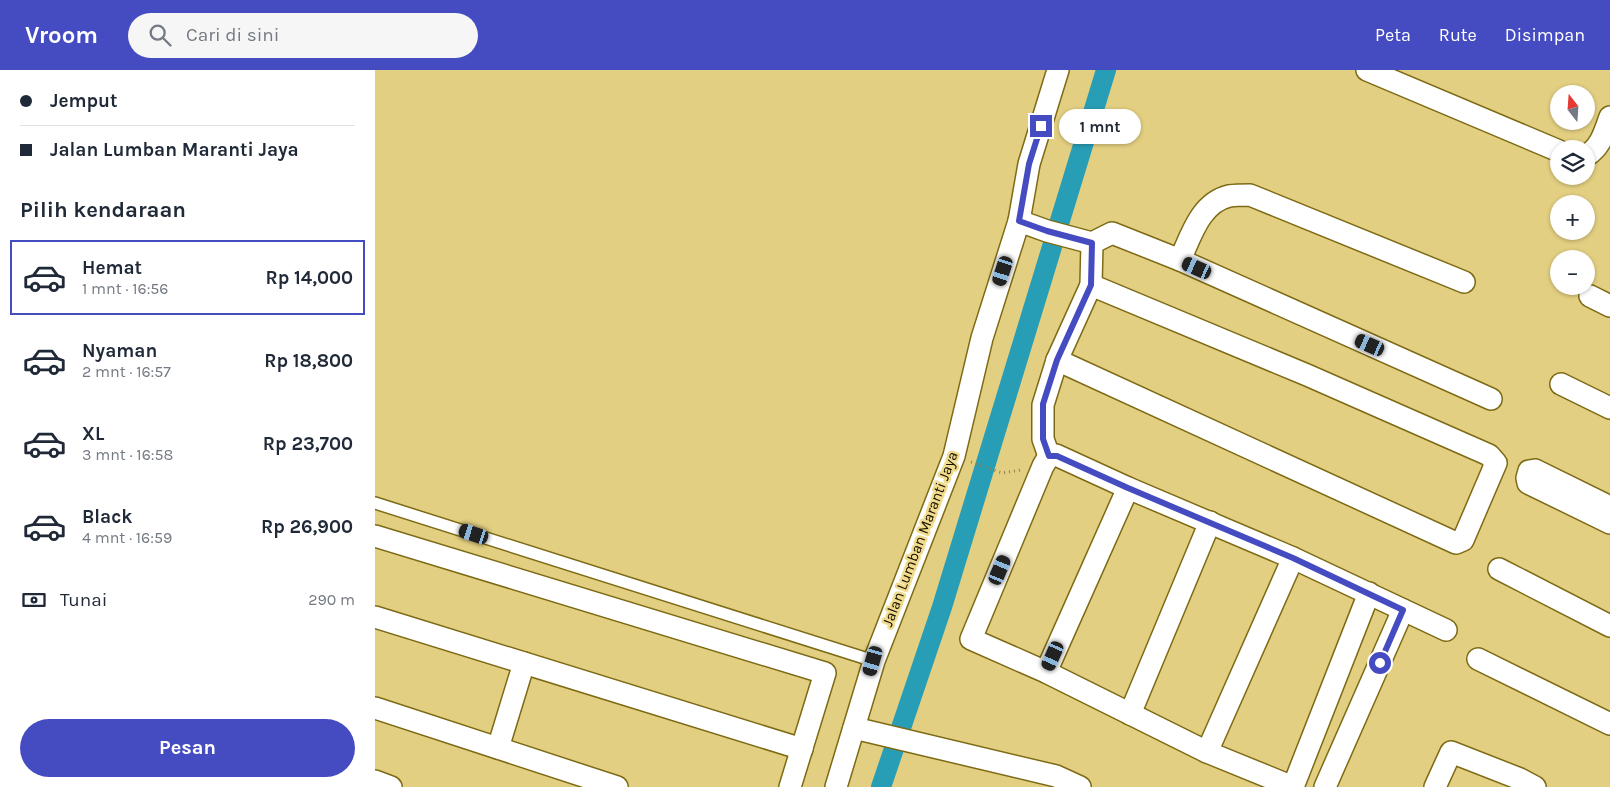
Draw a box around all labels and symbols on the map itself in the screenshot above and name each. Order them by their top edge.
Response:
north arrow [1550,85,1595,130]
callout: 1 mnt [1059,108,1141,144]
route end [1030,115,1052,137]
car [991,254,1014,288]
car [1180,255,1213,281]
car [1353,332,1386,358]
street label: Jalan Lumban Maranti Jaya [878,449,962,629]
car [457,522,490,546]
car [987,553,1012,587]
car [1040,639,1065,673]
car [861,645,884,677]
route start [1369,652,1391,674]

